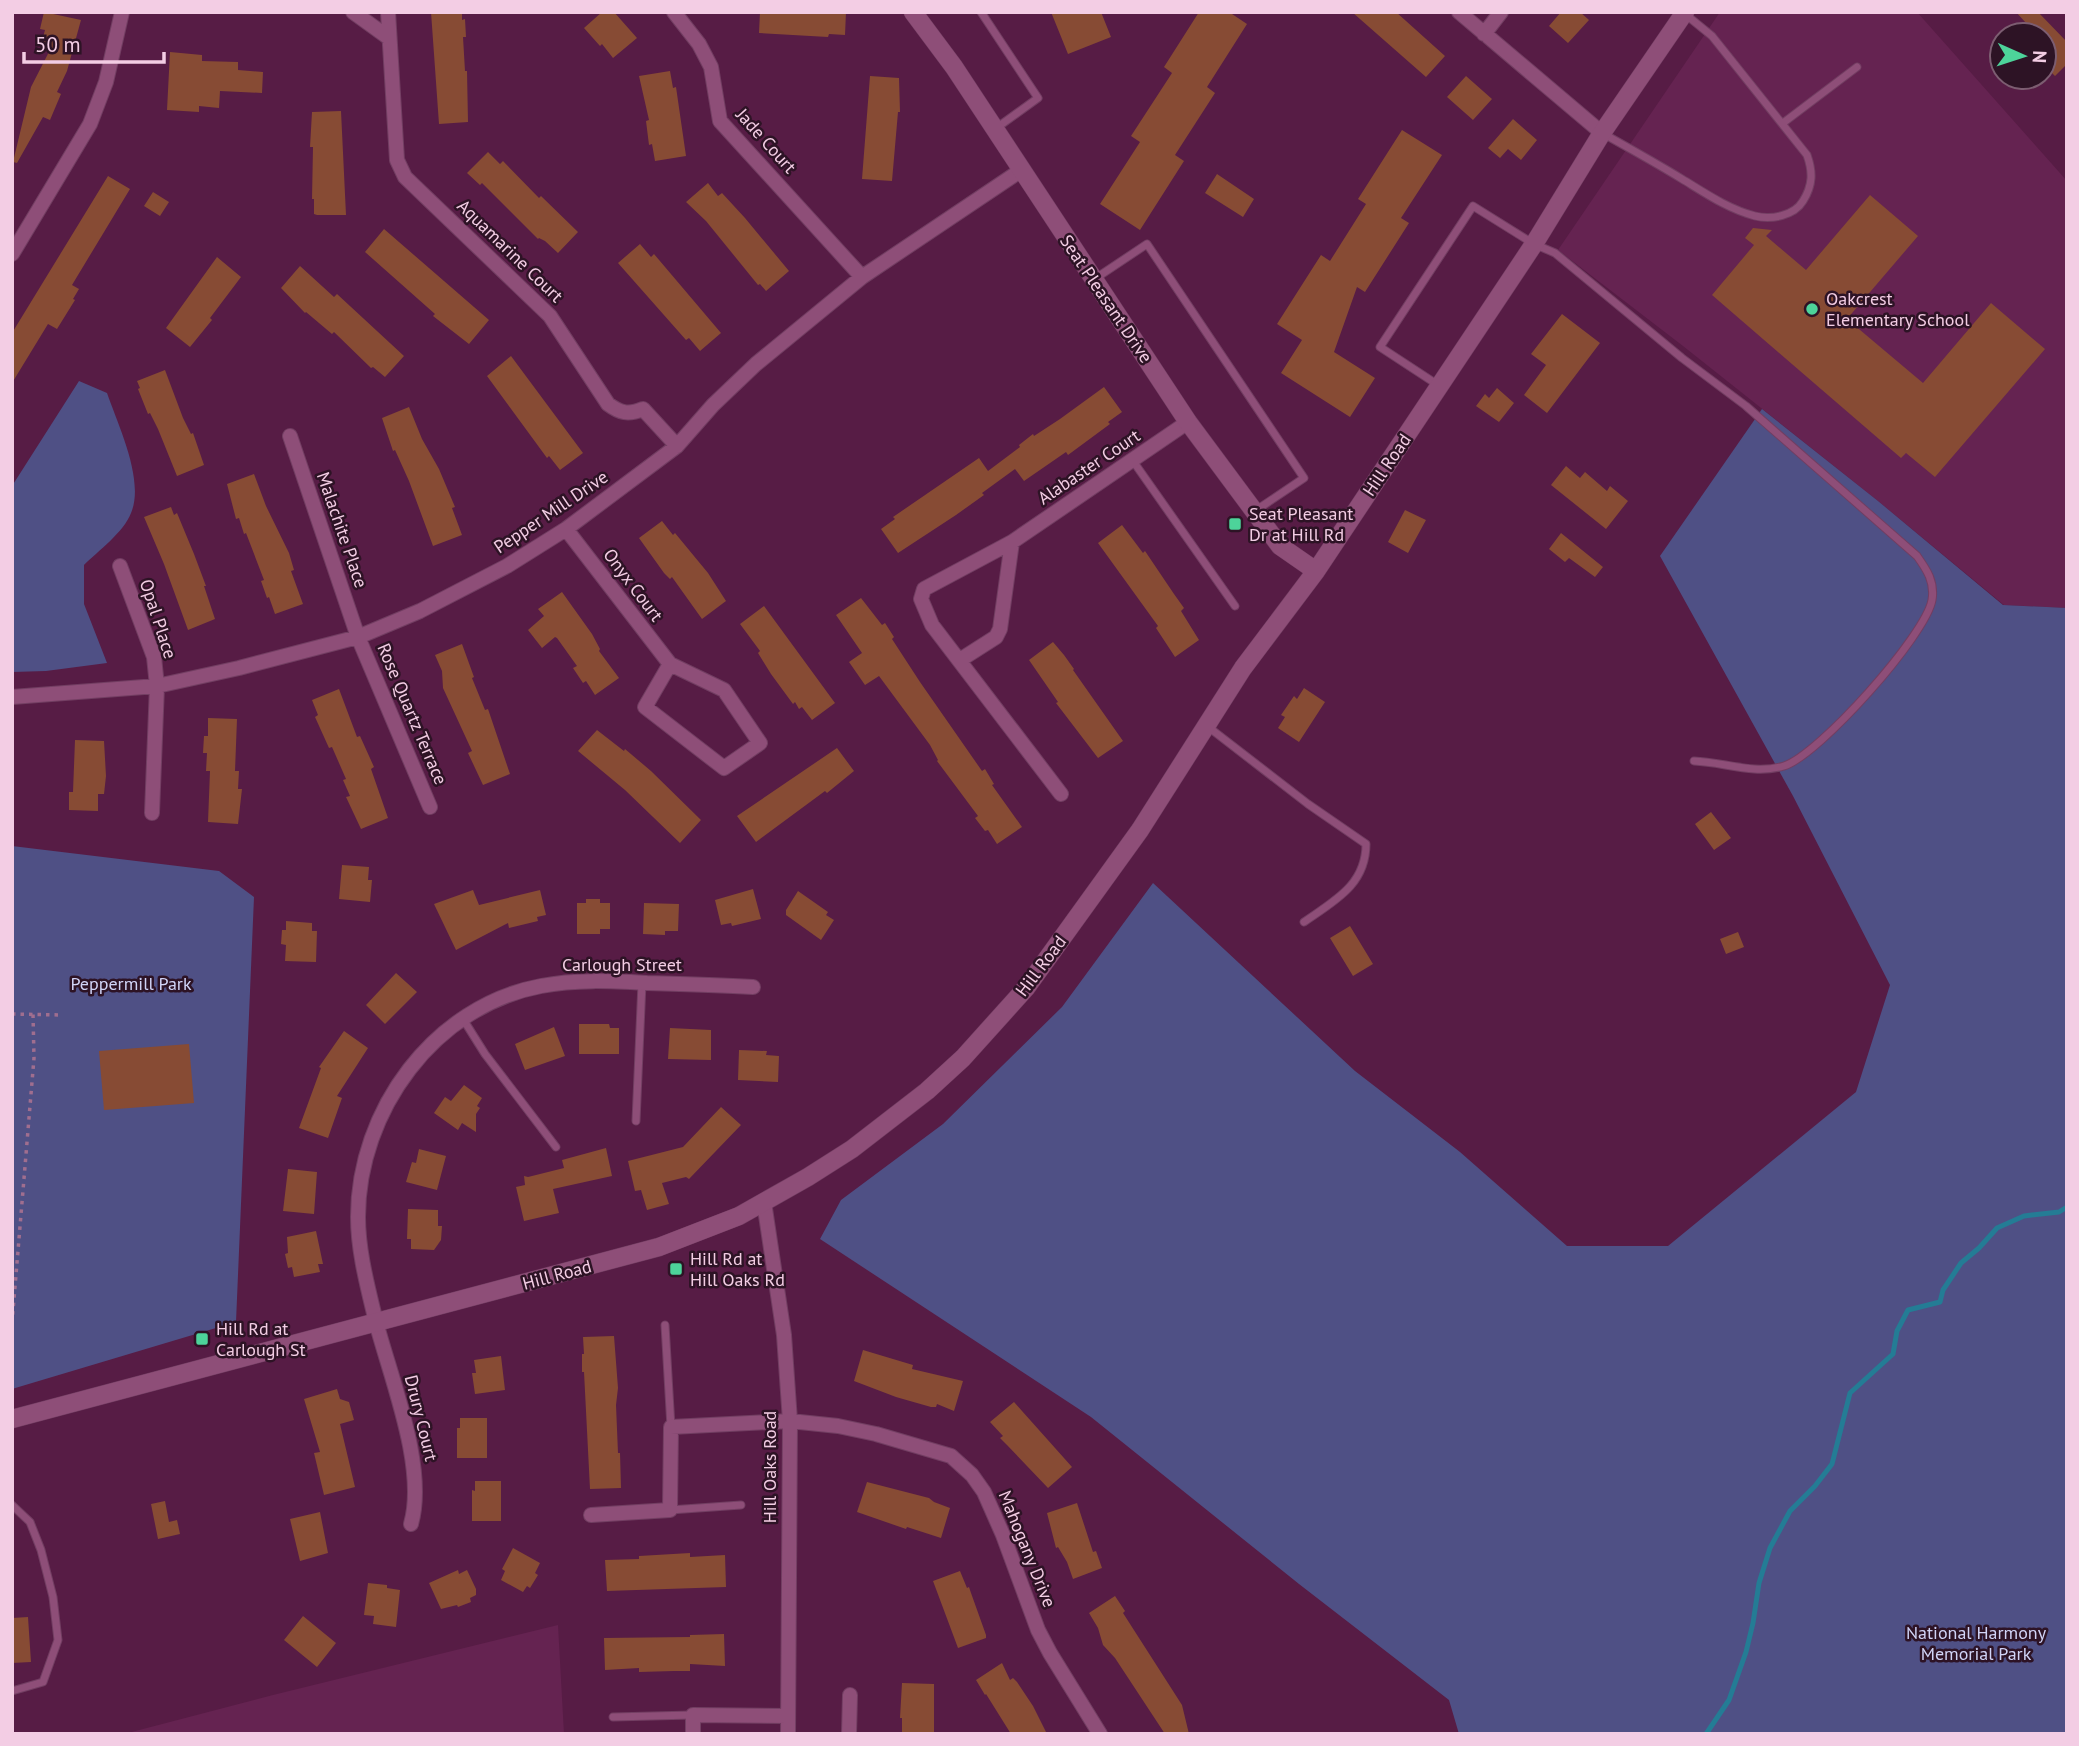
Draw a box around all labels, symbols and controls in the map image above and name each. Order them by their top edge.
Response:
scale bar [24,21,164,65]
north arrow [1988,21,2058,91]
text: 50 m [35,31,81,58]
text: N [2028,50,2052,64]
street label: Jade Court [731,103,802,178]
street label: Aquamarine Court [452,194,568,307]
street label: Seat Pleasant Drive [1055,230,1158,367]
place label: Oakcrest Elementary School [1826,287,1970,331]
marker: Oakcrest Elementary School [1804,301,1820,317]
street label: Alabaster Court [1033,424,1144,509]
street label: Hill Road [1357,429,1416,500]
street label: Pepper Mill Drive [489,465,612,558]
street label: Malachite Place [312,469,373,591]
place label: Seat Pleasant Dr at Hill Rd [1249,502,1353,546]
marker: Seat Pleasant Dr at Hill Rd [1227,516,1243,532]
street label: Onyx Court [598,544,668,626]
street label: Opal Place [135,576,182,661]
street label: Rose Quartz Terrace [372,640,453,788]
street label: Hill Road [1010,931,1071,1001]
street label: Carlough Street [562,953,682,976]
park label: Peppermill Park [70,972,192,995]
place label: Hill Rd at Hill Oaks Rd [690,1247,785,1291]
street label: Hill Road [520,1254,594,1295]
marker: Hill Rd at Hill Oaks Rd [668,1261,684,1277]
place label: Hill Rd at Carlough St [216,1317,306,1361]
marker: Hill Rd at Carlough St [194,1331,210,1347]
street label: Drury Court [400,1372,443,1463]
street label: Hill Oaks Road [758,1411,781,1523]
street label: Mahogany Drive [994,1487,1061,1611]
park label: National Harmony Memorial Park [1906,1621,2047,1665]

